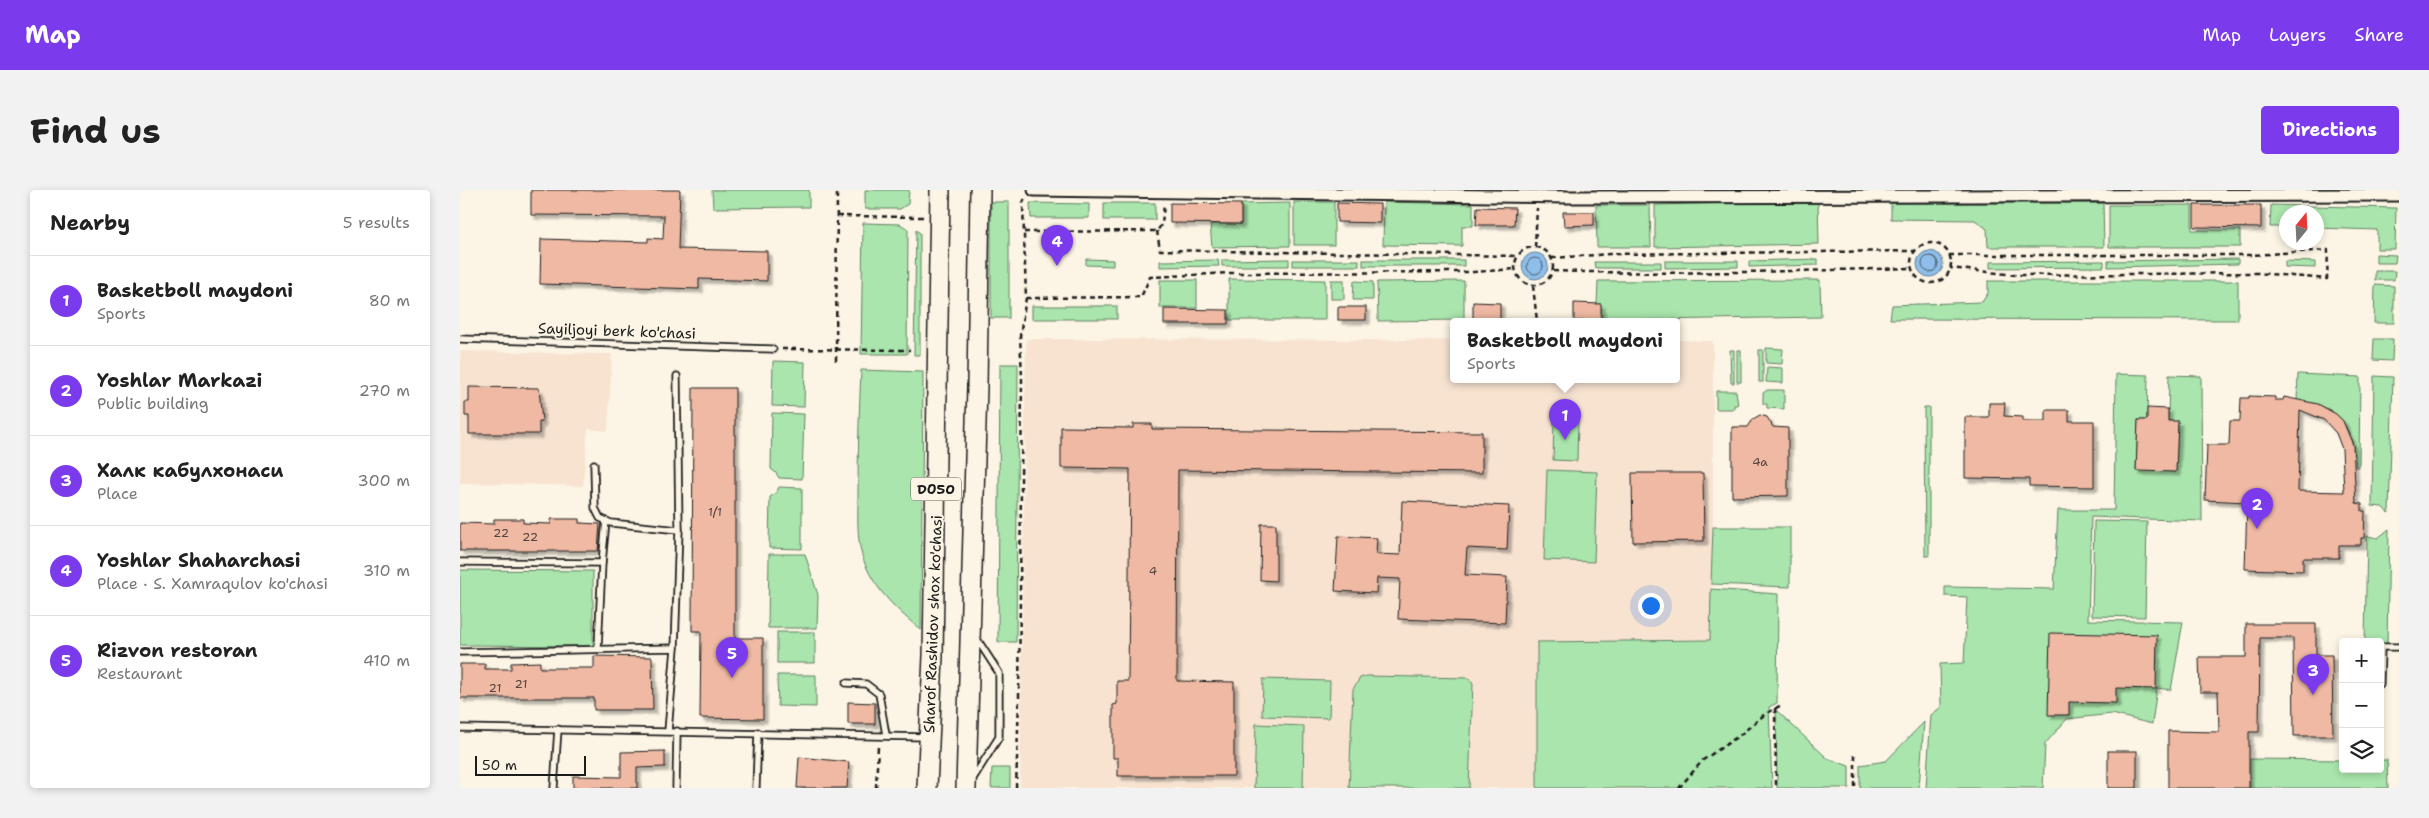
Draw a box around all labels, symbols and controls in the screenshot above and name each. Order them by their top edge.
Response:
text: Map [25,19,81,51]
text: Map [2203,23,2241,47]
text: Layers [2269,23,2326,47]
text: Share [2354,23,2404,47]
button: Directions [2261,106,2399,154]
text: Find us [30,107,161,154]
north arrow [2279,205,2324,250]
text: Nearby [50,209,130,237]
text: 5 results [343,212,410,233]
pin: 4 [1041,225,1073,266]
text: Basketboll maydoni [97,278,293,303]
text: 1 [62,290,70,311]
text: 80 m [369,290,410,311]
text: Sports [97,303,146,324]
street label: Sayiljoyi berk ko'chasi [538,318,696,344]
popup [1450,318,1680,383]
text: Basketboll maydoni [1467,328,1663,353]
text: Sports [1467,353,1516,374]
text: Yoshlar Markazi [97,368,262,393]
text: 2 [60,380,72,401]
text: 270 m [359,380,410,401]
text: Public building [97,393,209,414]
pin: 1 [1549,399,1581,440]
house number: 4a [1752,454,1768,470]
text: Халк кабулхонаси [97,458,283,483]
text: 3 [60,470,72,491]
text: 300 m [358,470,410,491]
road number: D050 [911,478,961,500]
text: Place [97,483,138,504]
pin: 2 [2241,488,2273,529]
house number: 1/1 [708,504,722,520]
street label: Sharof Rashidov shox ko'chasi [919,515,947,733]
house number: 22 [493,525,509,541]
house number: 22 [522,529,538,545]
text: Yoshlar Shaharchasi [97,548,301,573]
text: 4 [60,560,72,581]
text: 310 m [363,560,410,581]
house number: 4 [1149,563,1157,579]
text: Place · S. Xamraqulov ko'chasi [97,573,328,594]
your location [1638,593,1664,619]
pin: 5 [716,637,748,678]
text: Rizvon restoran [97,638,258,663]
map controls [2339,638,2384,773]
button: + [2339,638,2384,683]
text: 5 [61,650,71,671]
text: 410 m [363,650,410,671]
pin: 3 [2297,654,2329,695]
text: Restaurant [97,663,183,684]
house number: 21 [515,676,527,692]
house number: 21 [489,680,501,696]
button: − [2339,683,2384,728]
button: layers [2339,728,2384,773]
scale bar [475,753,586,776]
text: 50 m [482,756,517,774]

